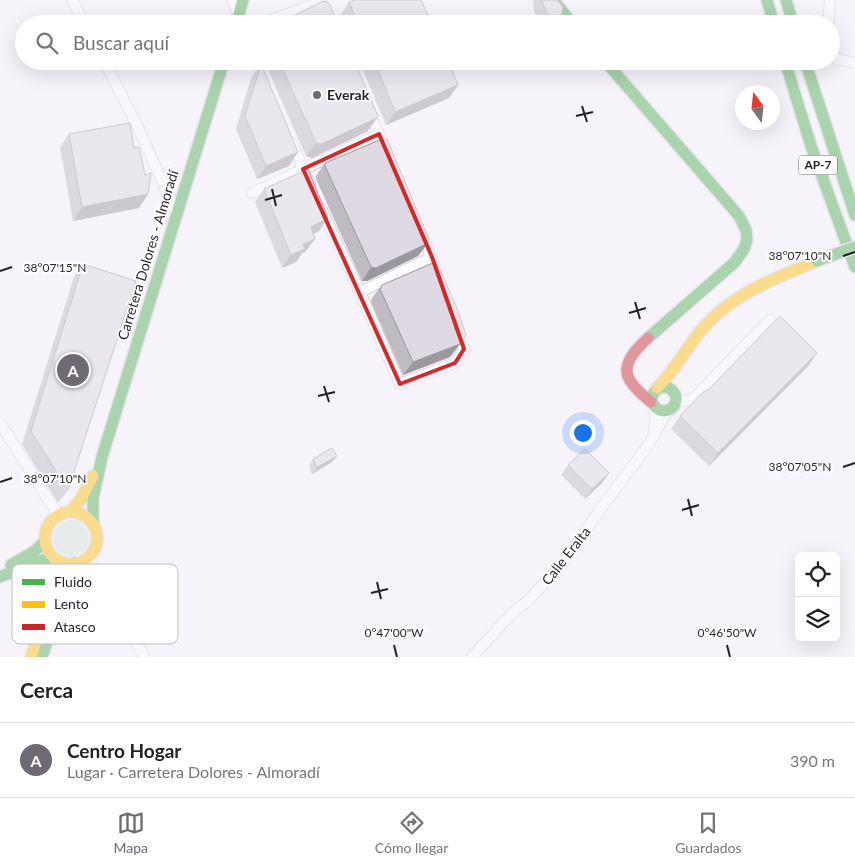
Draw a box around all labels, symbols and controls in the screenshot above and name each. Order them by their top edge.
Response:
search box [15,15,840,70]
icon: search [33,29,61,57]
text: Buscar aquí [73,31,169,54]
north arrow [735,85,780,130]
place label: Everak [327,86,370,103]
marker: Everak [311,89,323,101]
road number: AP-7 [799,156,837,174]
street label: Carretera Dolores - Almoradí [114,167,182,342]
text: 38°07'10"N [769,248,831,263]
text: 38°07'15"N [24,260,86,275]
pin: A [57,351,89,389]
your location [570,420,596,446]
text: 38°07'05"N [769,459,831,474]
text: 38°07'10"N [24,471,86,486]
street label: Calle Eralta [538,523,594,588]
map controls [795,552,840,642]
button: locate [795,552,840,597]
legend [12,564,178,644]
text: Fluido [54,573,92,590]
text: Lento [54,595,89,612]
button: layers [795,597,840,642]
text: Atasco [54,618,96,635]
text: 0°47'00"W [364,625,424,640]
text: 0°46'50"W [697,625,757,640]
text: Cerca [20,677,73,702]
text: Centro Hogar [67,739,181,762]
text: A [30,751,42,770]
text: 390 m [790,751,835,770]
text: Lugar · Carretera Dolores - Almoradí [67,762,320,781]
tab: Mapa [113,809,148,856]
tab: Cómo llegar [375,809,448,856]
tab: Guardados [675,809,742,856]

